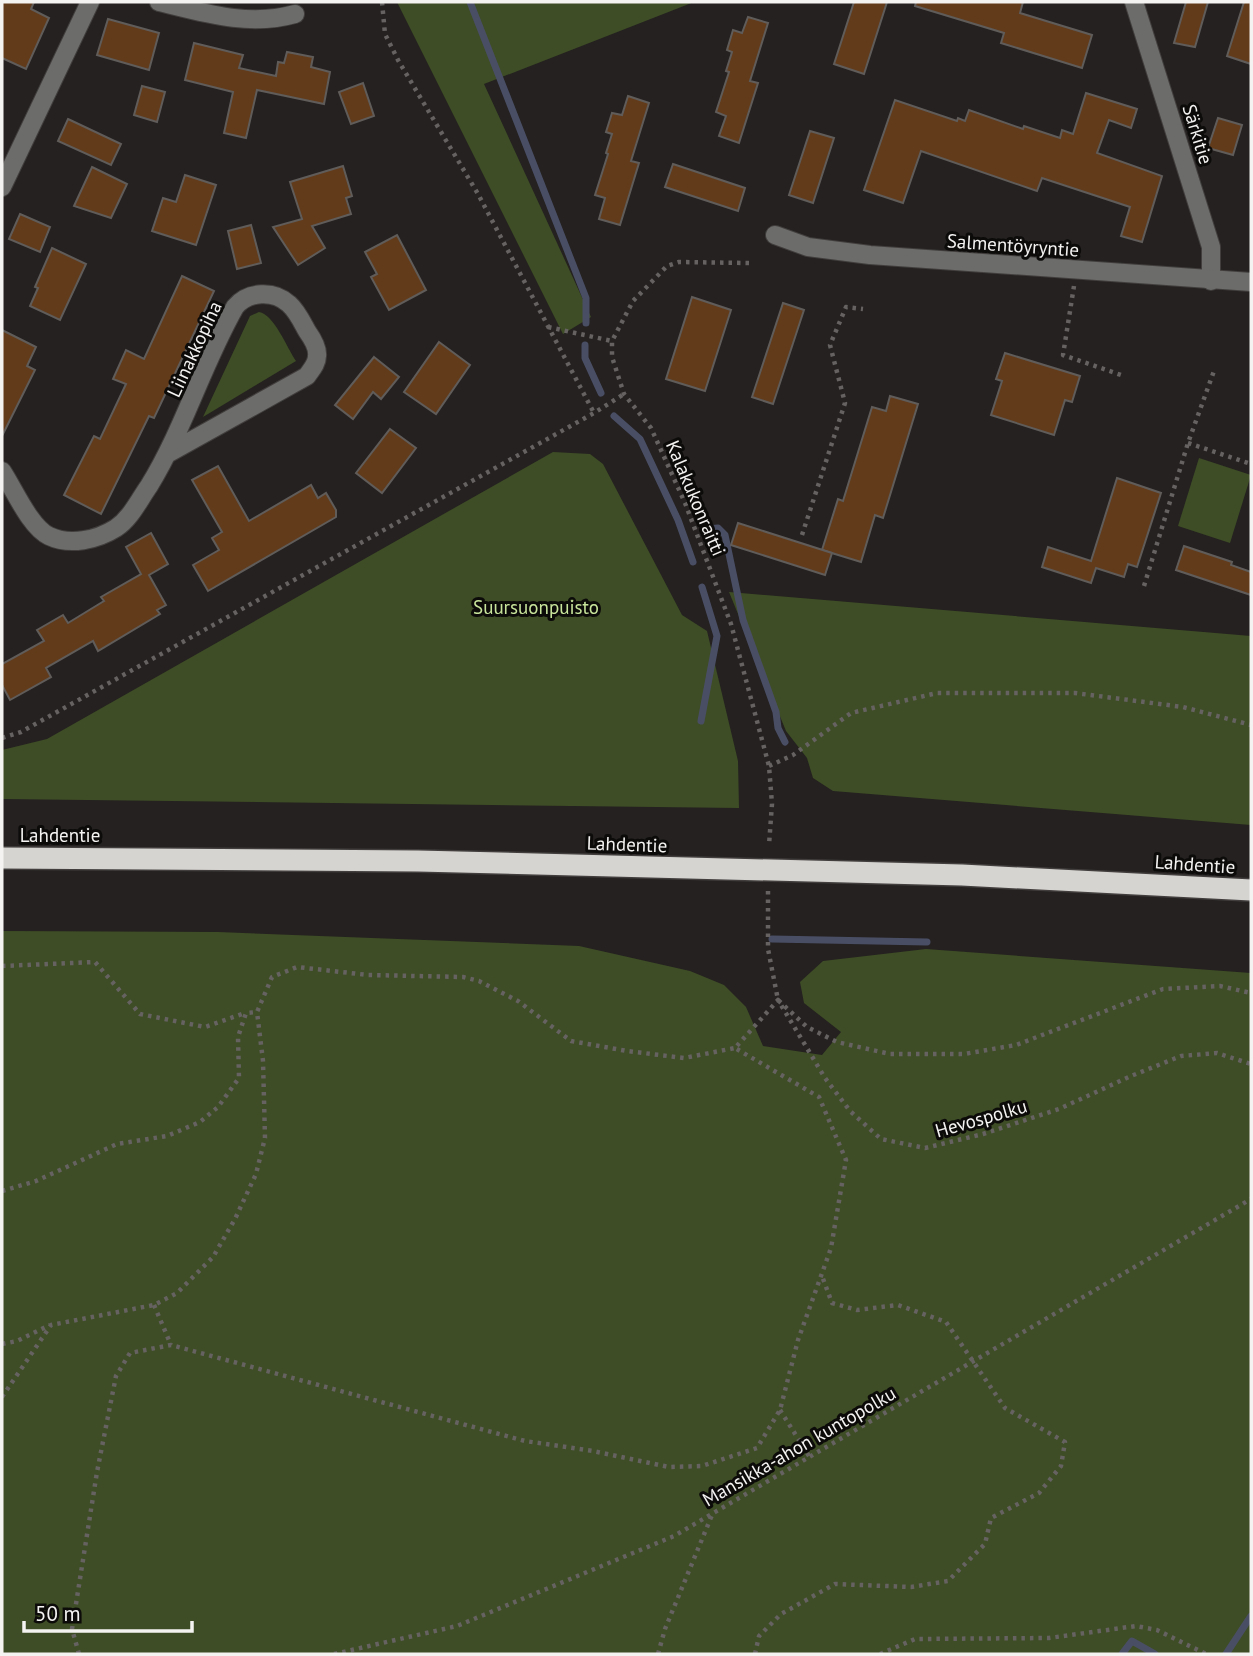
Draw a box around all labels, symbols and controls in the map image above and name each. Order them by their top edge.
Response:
street label: Särkitie [1178,101,1218,167]
street label: Salmentöyryntie [946,228,1080,262]
street label: Liinakkopiha [161,297,227,401]
street label: Kalakukonraitti [661,437,731,559]
park label: Suursuonpuisto [473,595,599,619]
street label: Lahdentie [20,823,100,847]
street label: Lahdentie [586,831,668,857]
street label: Lahdentie [1154,849,1236,879]
street label: Hevospolku [932,1093,1030,1143]
street label: Mansikka-ahon kuntopolku [698,1381,900,1511]
scale bar [24,1590,192,1634]
text: 50 m [35,1600,81,1627]

